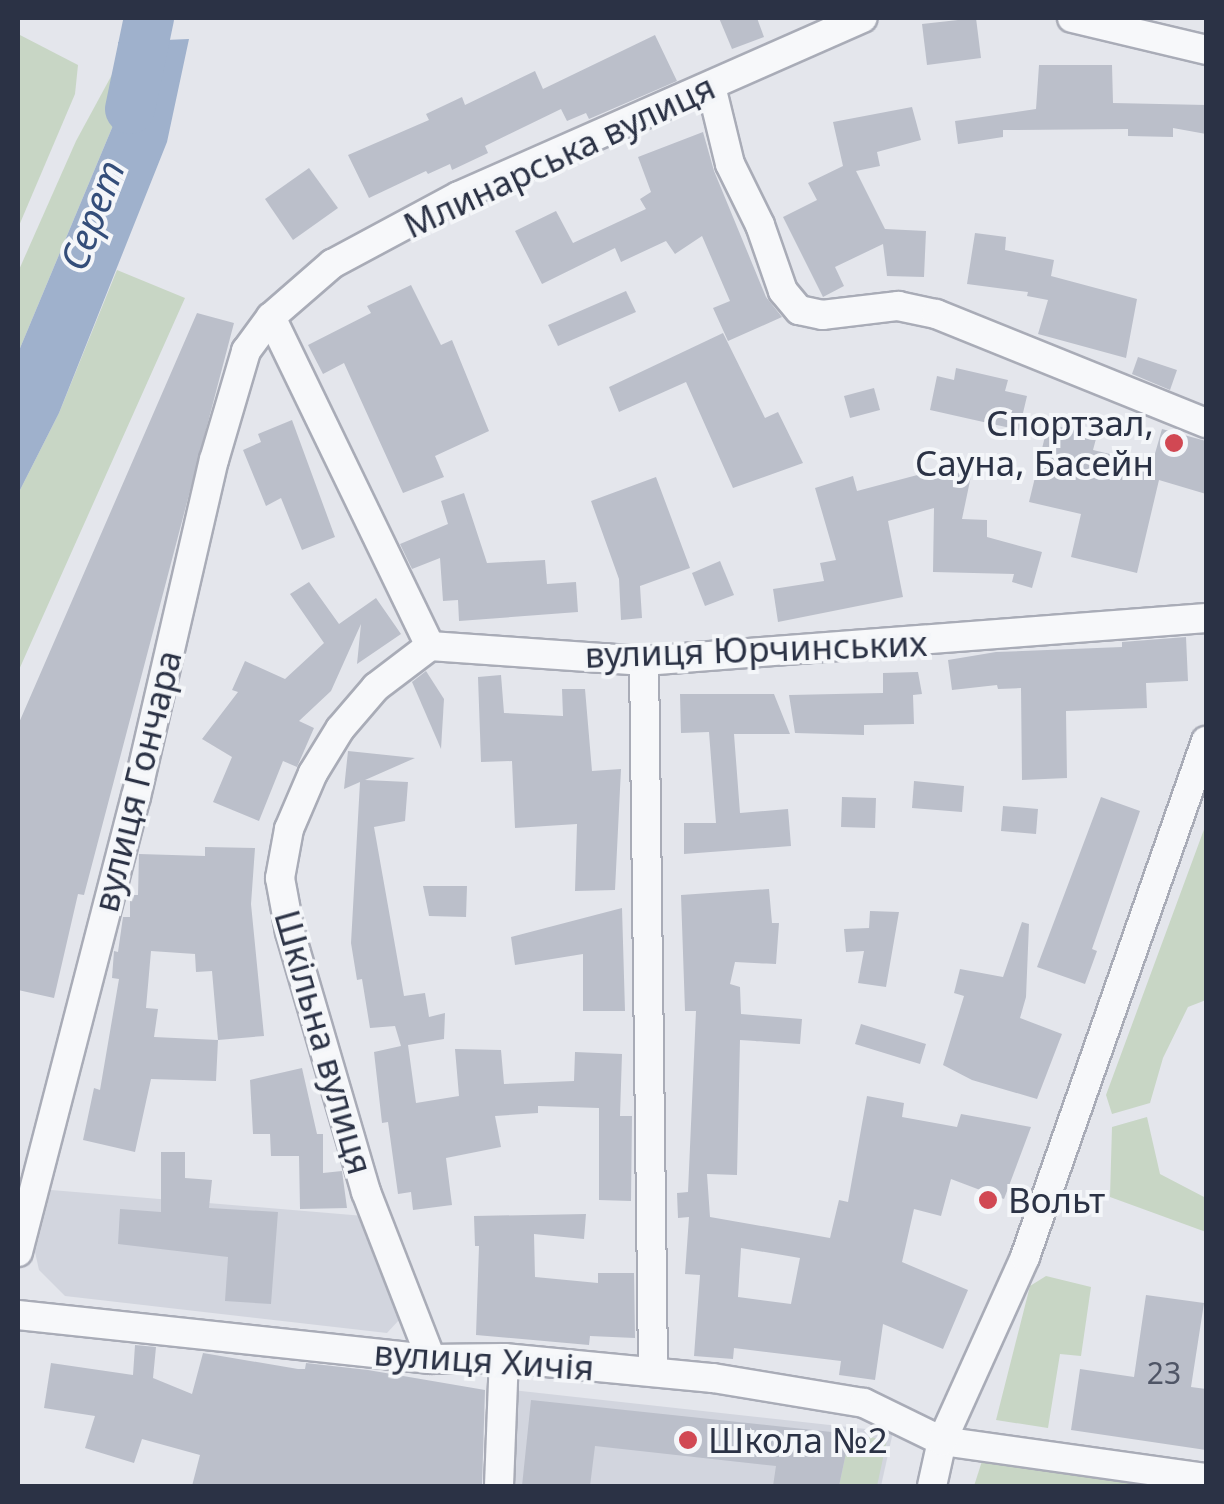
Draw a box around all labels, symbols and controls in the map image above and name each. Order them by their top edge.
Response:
street label: Млинарська вулиця [397,65,721,247]
water label: Серет [50,154,134,276]
place label: Спортзал, Сауна, Басейн [915,402,1154,484]
marker: Спортзал, Сауна, Басейн [1163,432,1185,454]
street label: вулиця Юрчинських [584,622,928,676]
street label: вулиця Гончара [84,646,190,916]
street label: Шкільна вулиця [266,905,382,1179]
place label: Вольт [1008,1179,1105,1221]
marker: Вольт [977,1189,999,1211]
street label: вулиця Хичія [373,1331,595,1389]
house number: 23 [1147,1355,1181,1391]
place label: Школа №2 [708,1419,888,1461]
marker: Школа №2 [677,1429,699,1451]

